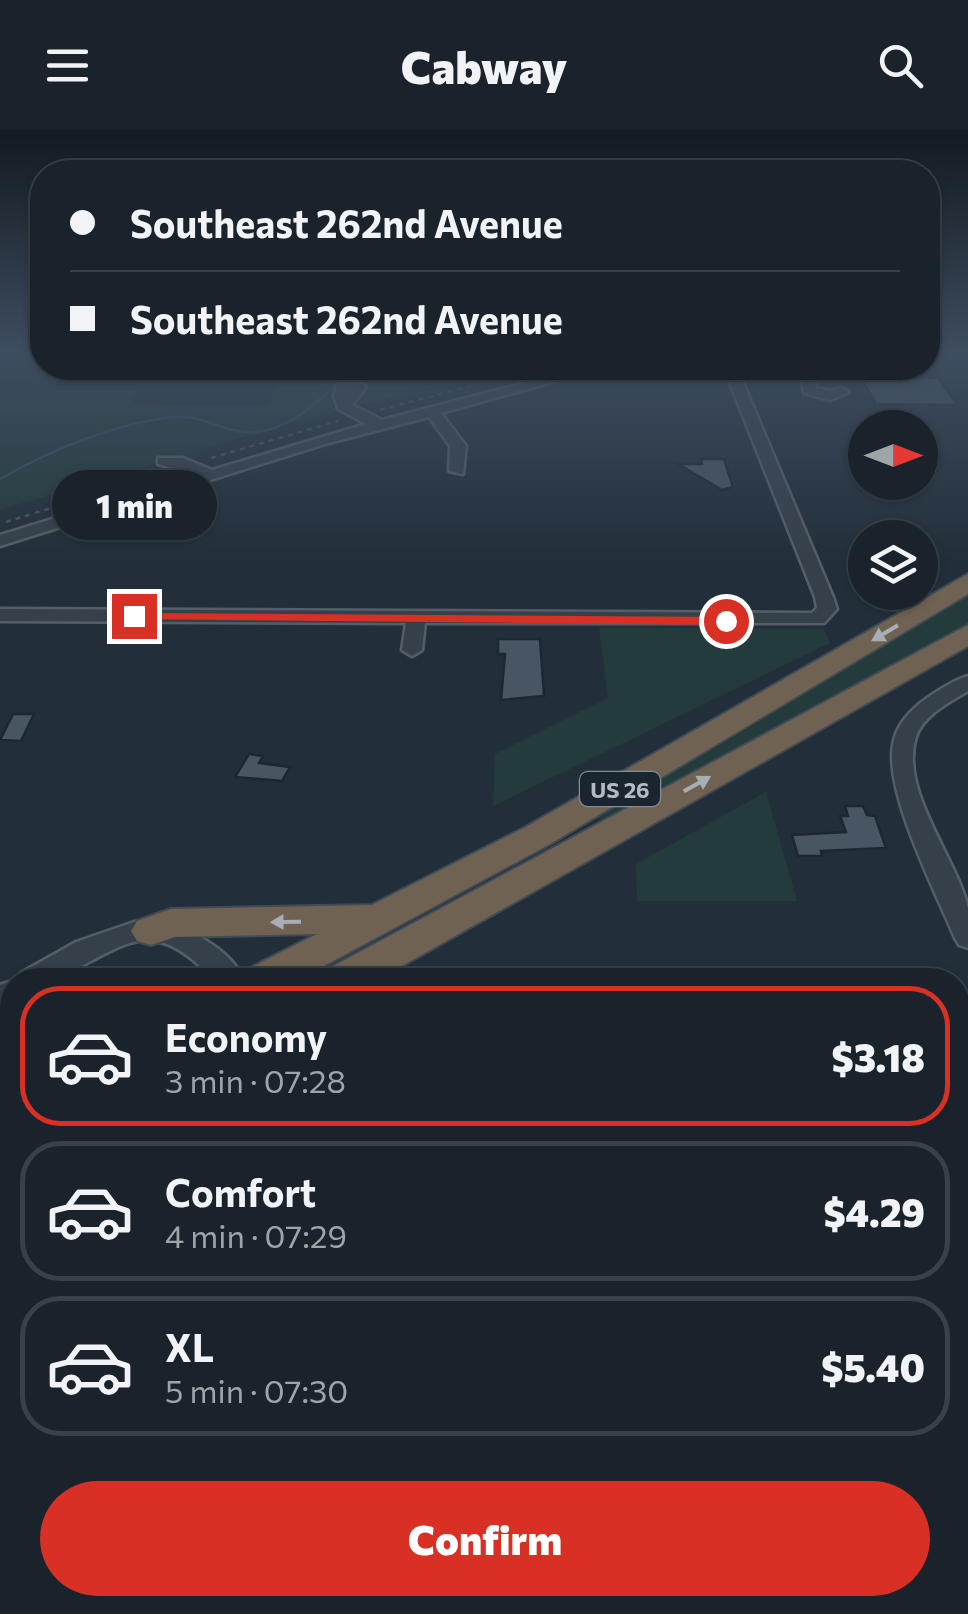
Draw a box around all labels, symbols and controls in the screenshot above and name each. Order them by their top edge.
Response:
icon: menu [40,38,95,93]
text: Cabway [401,38,567,93]
icon: search [873,38,928,93]
text: Southeast 262nd Avenue [130,199,563,246]
text: Southeast 262nd Avenue [130,295,563,342]
north arrow [848,410,938,500]
map controls [848,410,938,610]
callout: 1 min [52,471,216,541]
text: 1 min [96,485,173,525]
button: layers [848,520,938,610]
route end [112,594,157,639]
route start [704,599,749,644]
one-way arrow [871,624,899,642]
road number: US 26 [580,772,660,806]
one-way arrow [683,776,712,793]
one-way arrow [269,914,301,930]
icon: car [45,1011,135,1101]
text: Economy [165,1013,327,1060]
text: $3.18 [832,1033,925,1080]
text: 3 min · 07:28 [165,1060,346,1100]
icon: car [45,1166,135,1256]
text: Comfort [165,1168,316,1215]
text: $4.29 [823,1188,925,1235]
text: 4 min · 07:29 [165,1215,347,1255]
icon: car [45,1321,135,1411]
text: XL [165,1323,214,1370]
text: $5.40 [821,1343,925,1390]
text: 5 min · 07:30 [165,1370,348,1410]
button: Confirm [40,1481,930,1596]

